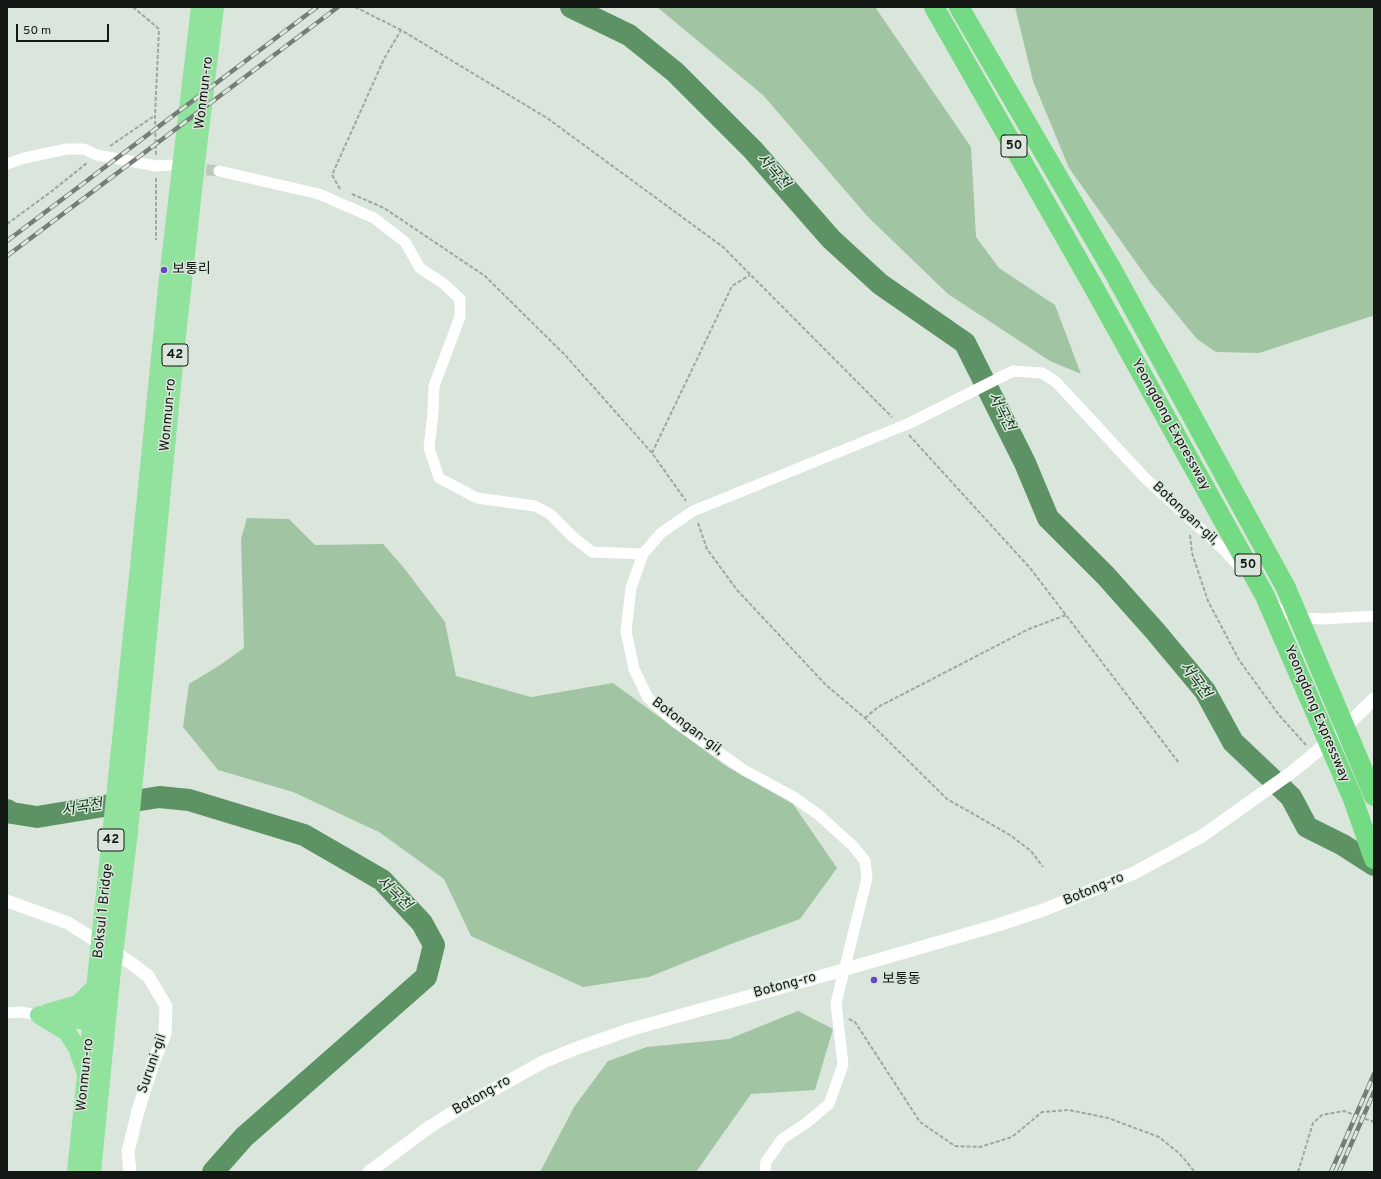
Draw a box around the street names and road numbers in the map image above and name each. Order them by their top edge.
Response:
street label: Wonmun-ro [192,56,218,130]
road number: 50 [1001,135,1027,157]
road number: 42 [162,344,188,366]
street label: Yeongdong Expressway [1127,356,1213,494]
street label: Wonmun-ro [157,378,181,452]
street label: Botongan-gil, [1148,479,1222,549]
road number: 50 [1235,554,1261,576]
street label: Yeongdong Expressway [1279,643,1353,785]
street label: Botongan-gil, [648,695,726,759]
road number: 42 [98,829,124,851]
street label: Boksul 1 Bridge [91,863,117,959]
street label: Botong-ro [1061,870,1127,910]
street label: Botong-ro [752,970,818,1002]
street label: Suruni-gil [135,1032,171,1096]
street label: Wonmun-ro [74,1038,98,1112]
street label: Botong-ro [450,1073,514,1119]

